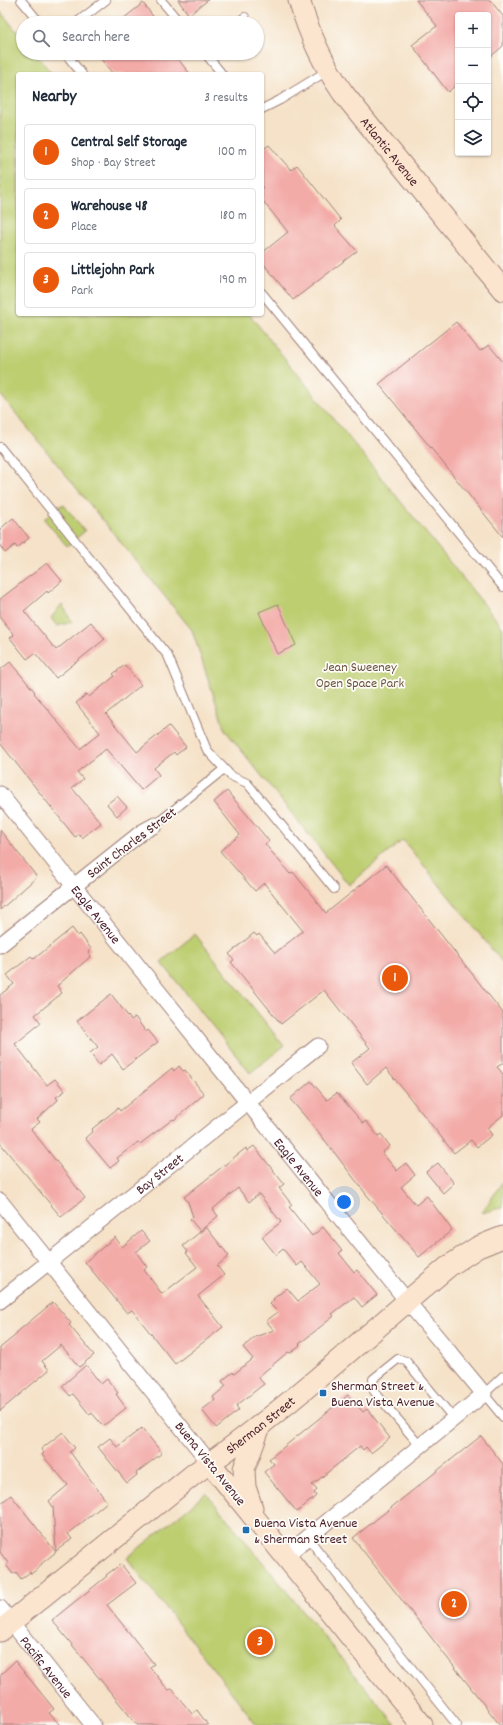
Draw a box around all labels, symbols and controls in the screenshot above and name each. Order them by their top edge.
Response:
map controls [455,12,491,156]
button: + [455,12,491,48]
search box [16,16,264,60]
icon: search [30,27,52,49]
text: Search here [62,27,130,49]
button: − [455,48,491,84]
button: locate [455,84,491,120]
text: Nearby [32,86,76,110]
text: 3 results [204,89,248,108]
street label: Atlantic Avenue [354,113,423,191]
button: layers [455,120,491,156]
text: Central Self Storage [71,132,187,154]
text: 1 [45,143,47,162]
text: 100 m [218,143,247,162]
text: Shop · Bay Street [71,154,156,173]
text: Warehouse 48 [71,196,147,218]
text: 2 [43,207,49,226]
text: 180 m [220,207,247,226]
text: Place [71,218,97,237]
text: Littlejohn Park [71,260,155,282]
text: 3 [43,271,49,290]
text: 190 m [219,271,247,290]
text: Park [71,282,93,301]
park label: Jean Sweeney Open Space Park [316,658,404,694]
street label: Saint Charles Street [83,803,181,884]
street label: Eagle Avenue [65,882,125,949]
pin: 1 [382,963,408,993]
street label: Eagle Avenue [268,1134,327,1202]
street label: Bay Street [132,1150,189,1200]
your location [334,1192,354,1212]
place label: Sherman Street & Buena Vista Avenue [331,1377,435,1413]
marker: Sherman Street & Buena Vista Avenue [318,1388,328,1398]
street label: Sherman Street [222,1393,301,1460]
street label: Buena Vista Avenue [169,1418,250,1511]
place label: Buena Vista Avenue & Sherman Street [254,1514,358,1550]
marker: Buena Vista Avenue & Sherman Street [241,1525,251,1535]
pin: 2 [441,1589,467,1619]
pin: 3 [247,1627,273,1657]
street label: Pacific Avenue [14,1632,76,1703]

